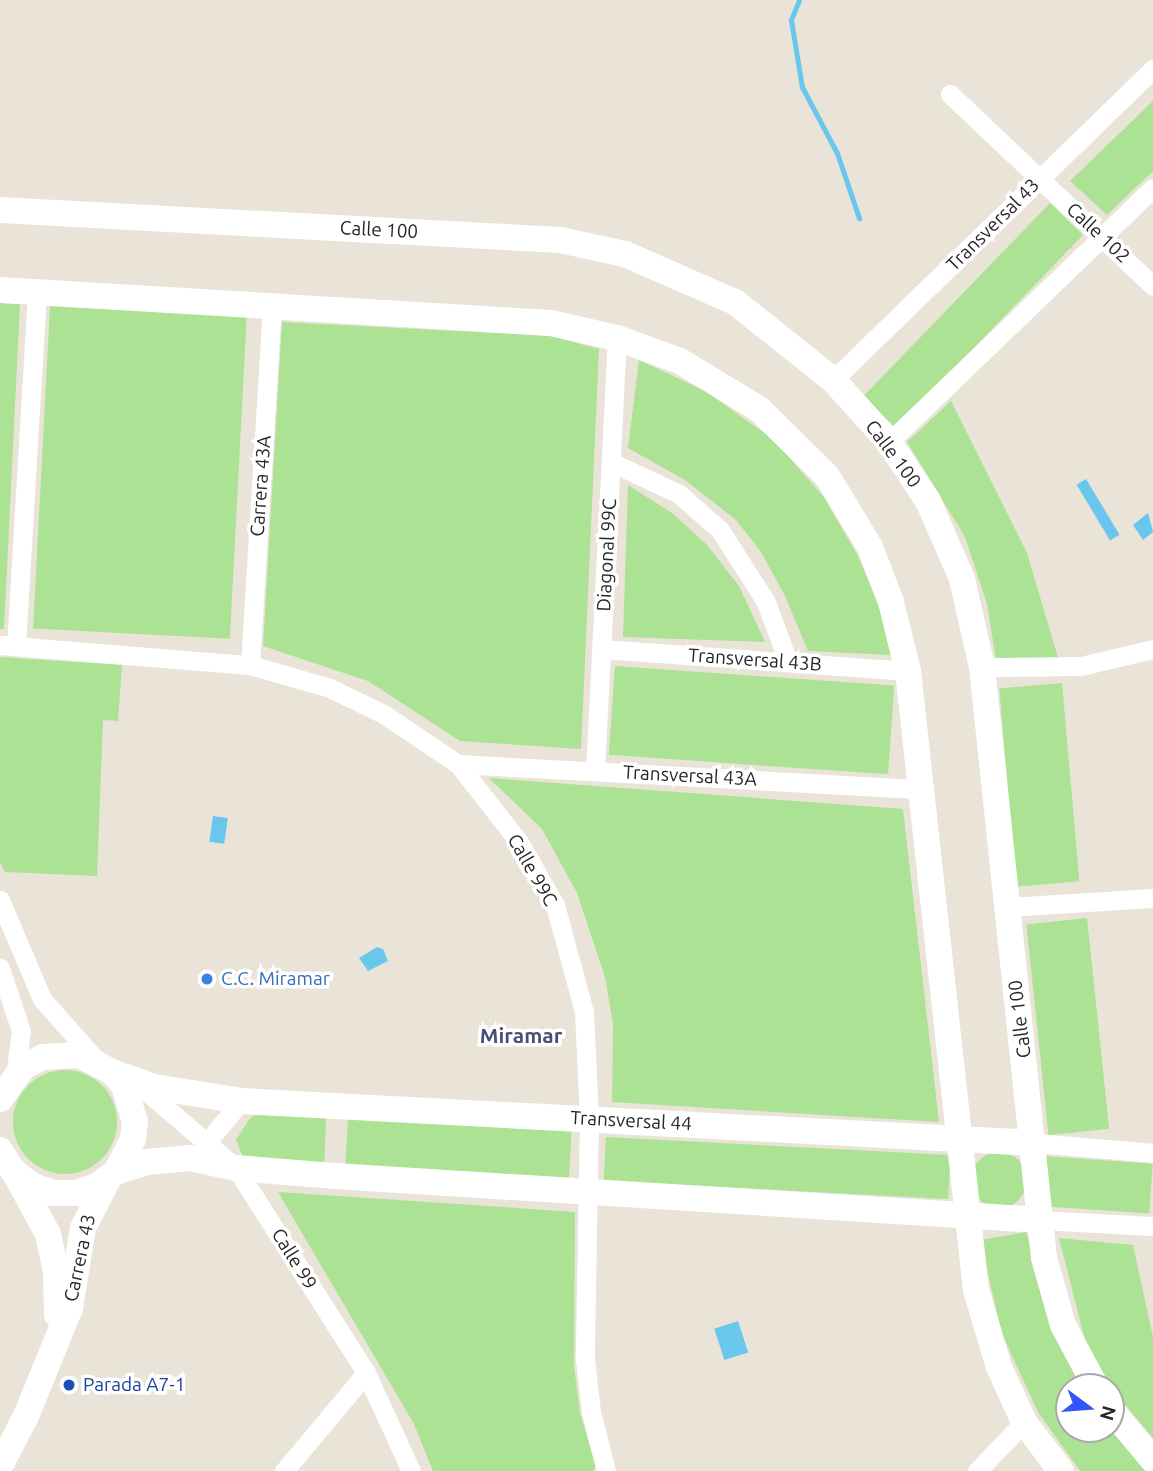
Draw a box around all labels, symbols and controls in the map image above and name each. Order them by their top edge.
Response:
street label: Transversal 43 [942,174,1044,276]
street label: Calle 102 [1062,198,1134,268]
street label: Calle 100 [339,217,419,243]
street label: Calle 100 [860,416,926,492]
street label: Carrera 43A [246,435,276,537]
street label: Diagonal 99C [593,498,621,612]
street label: Transversal 43B [688,644,822,676]
street label: Transversal 43A [622,761,758,791]
street label: Calle 99C [502,830,562,910]
place label: C.C. Miramar [221,968,330,990]
marker: C.C. Miramar [199,971,215,987]
street label: Calle 100 [1004,979,1036,1059]
district label: Miramar [480,1022,562,1048]
street label: Transversal 44 [570,1106,692,1136]
street label: Carrera 43 [60,1212,100,1304]
street label: Calle 99 [266,1224,322,1294]
north arrow [1055,1373,1125,1443]
place label: Parada A7-1 [83,1374,185,1396]
marker: Parada A7-1 [61,1377,77,1393]
text: N [1096,1403,1121,1423]

